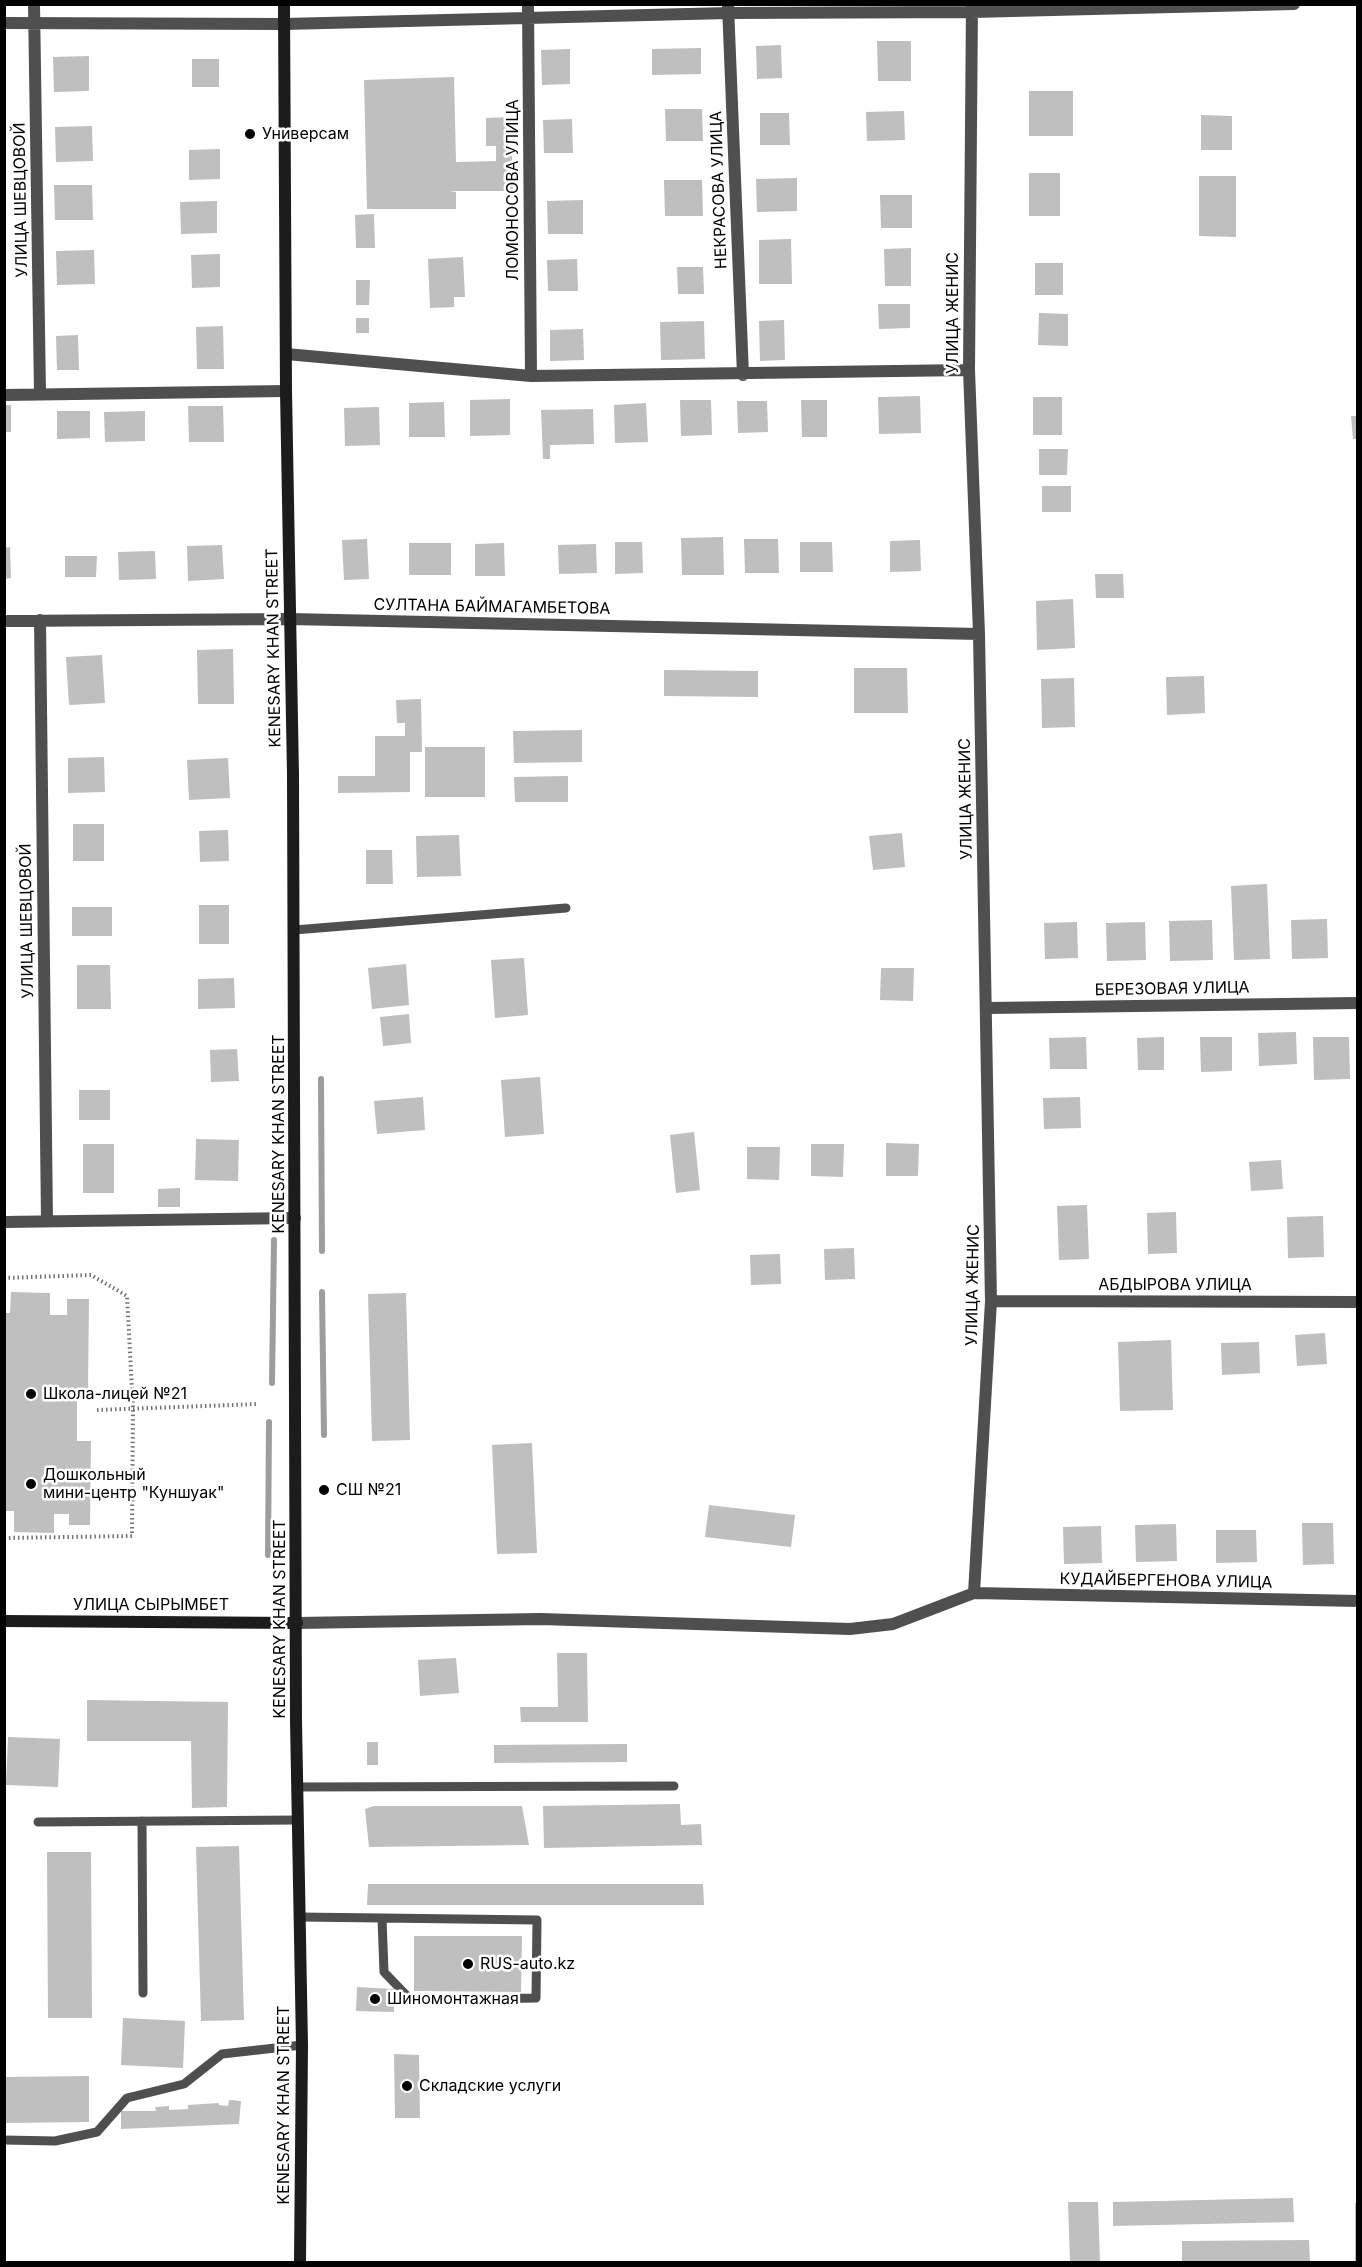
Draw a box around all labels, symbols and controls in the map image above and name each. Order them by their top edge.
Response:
street label: ЛОМОНОСОВА УЛИЦА [503,99,523,281]
street label: НЕКРАСОВА УЛИЦА [707,111,731,269]
street label: УЛИЦА ШЕВЦОВОЙ [10,122,32,278]
place label: Универсам [262,124,349,144]
marker: Универсам [243,127,257,141]
street label: УЛИЦА ЖЕНИС [943,252,963,374]
street label: KENESARY KHAN STREET [263,548,285,748]
street label: СУЛТАНА БАЙМАГАМБЕТОВА [373,595,611,619]
street label: УЛИЦА ЖЕНИС [955,738,977,860]
street label: УЛИЦА ШЕВЦОВОЙ [16,843,38,999]
street label: БЕРЕЗОВАЯ УЛИЦА [1094,978,1250,1000]
street label: KENESARY KHAN STREET [269,1034,289,1234]
street label: УЛИЦА ЖЕНИС [962,1224,984,1346]
street label: АБДЫРОВА УЛИЦА [1098,1275,1252,1295]
place label: Школа-лицей №21 [43,1384,187,1404]
marker: Школа-лицей №21 [24,1387,38,1401]
place label: Дошкольный мини-центр "Куншуак" [43,1465,224,1503]
marker: Дошкольный мини-центр "Куншуак" [24,1477,38,1491]
place label: СШ №21 [336,1480,401,1500]
marker: СШ №21 [317,1483,331,1497]
street label: KENESARY KHAN STREET [270,1519,290,1719]
street label: КУДАЙБЕРГЕНОВА УЛИЦА [1059,1570,1273,1592]
street label: УЛИЦА СЫРЫМБЕТ [73,1595,229,1615]
place label: RUS-auto.kz [480,1954,575,1974]
marker: RUS-auto.kz [461,1957,475,1971]
place label: Шиномонтажная [387,1989,519,2009]
marker: Шиномонтажная [368,1992,382,2006]
street label: KENESARY KHAN STREET [274,2005,294,2205]
place label: Складские услуги [419,2076,561,2096]
marker: Складские услуги [400,2079,414,2093]

